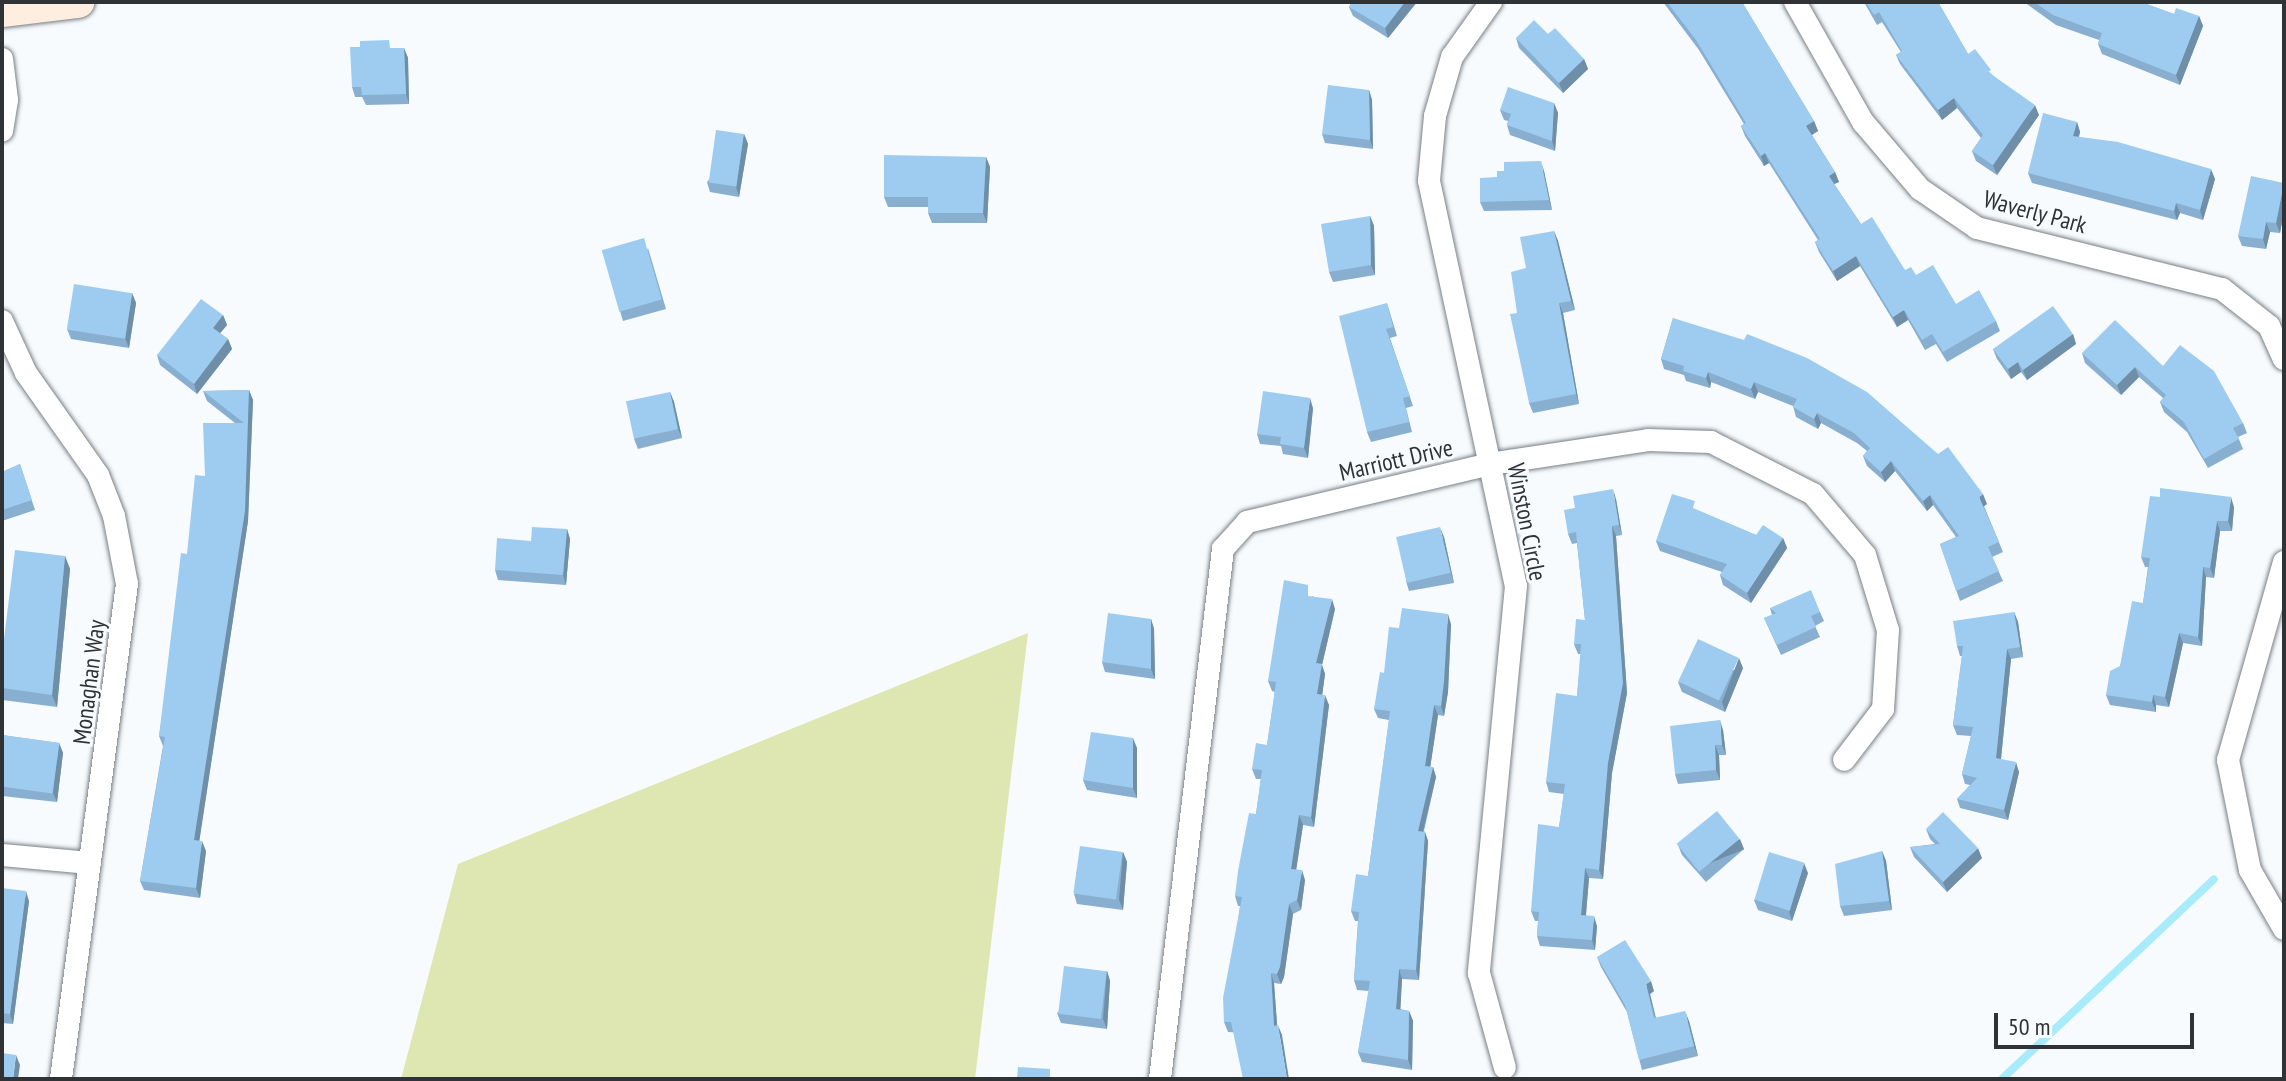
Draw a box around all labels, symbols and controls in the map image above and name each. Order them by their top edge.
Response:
street label: Waverly Park [1980,184,2090,240]
street label: Marriott Drive [1336,433,1456,487]
street label: Winston Circle [1501,461,1553,583]
street label: Monaghan Way [67,618,111,746]
scale bar [1998,997,2198,1047]
text: 50 m [2008,1011,2050,1042]

